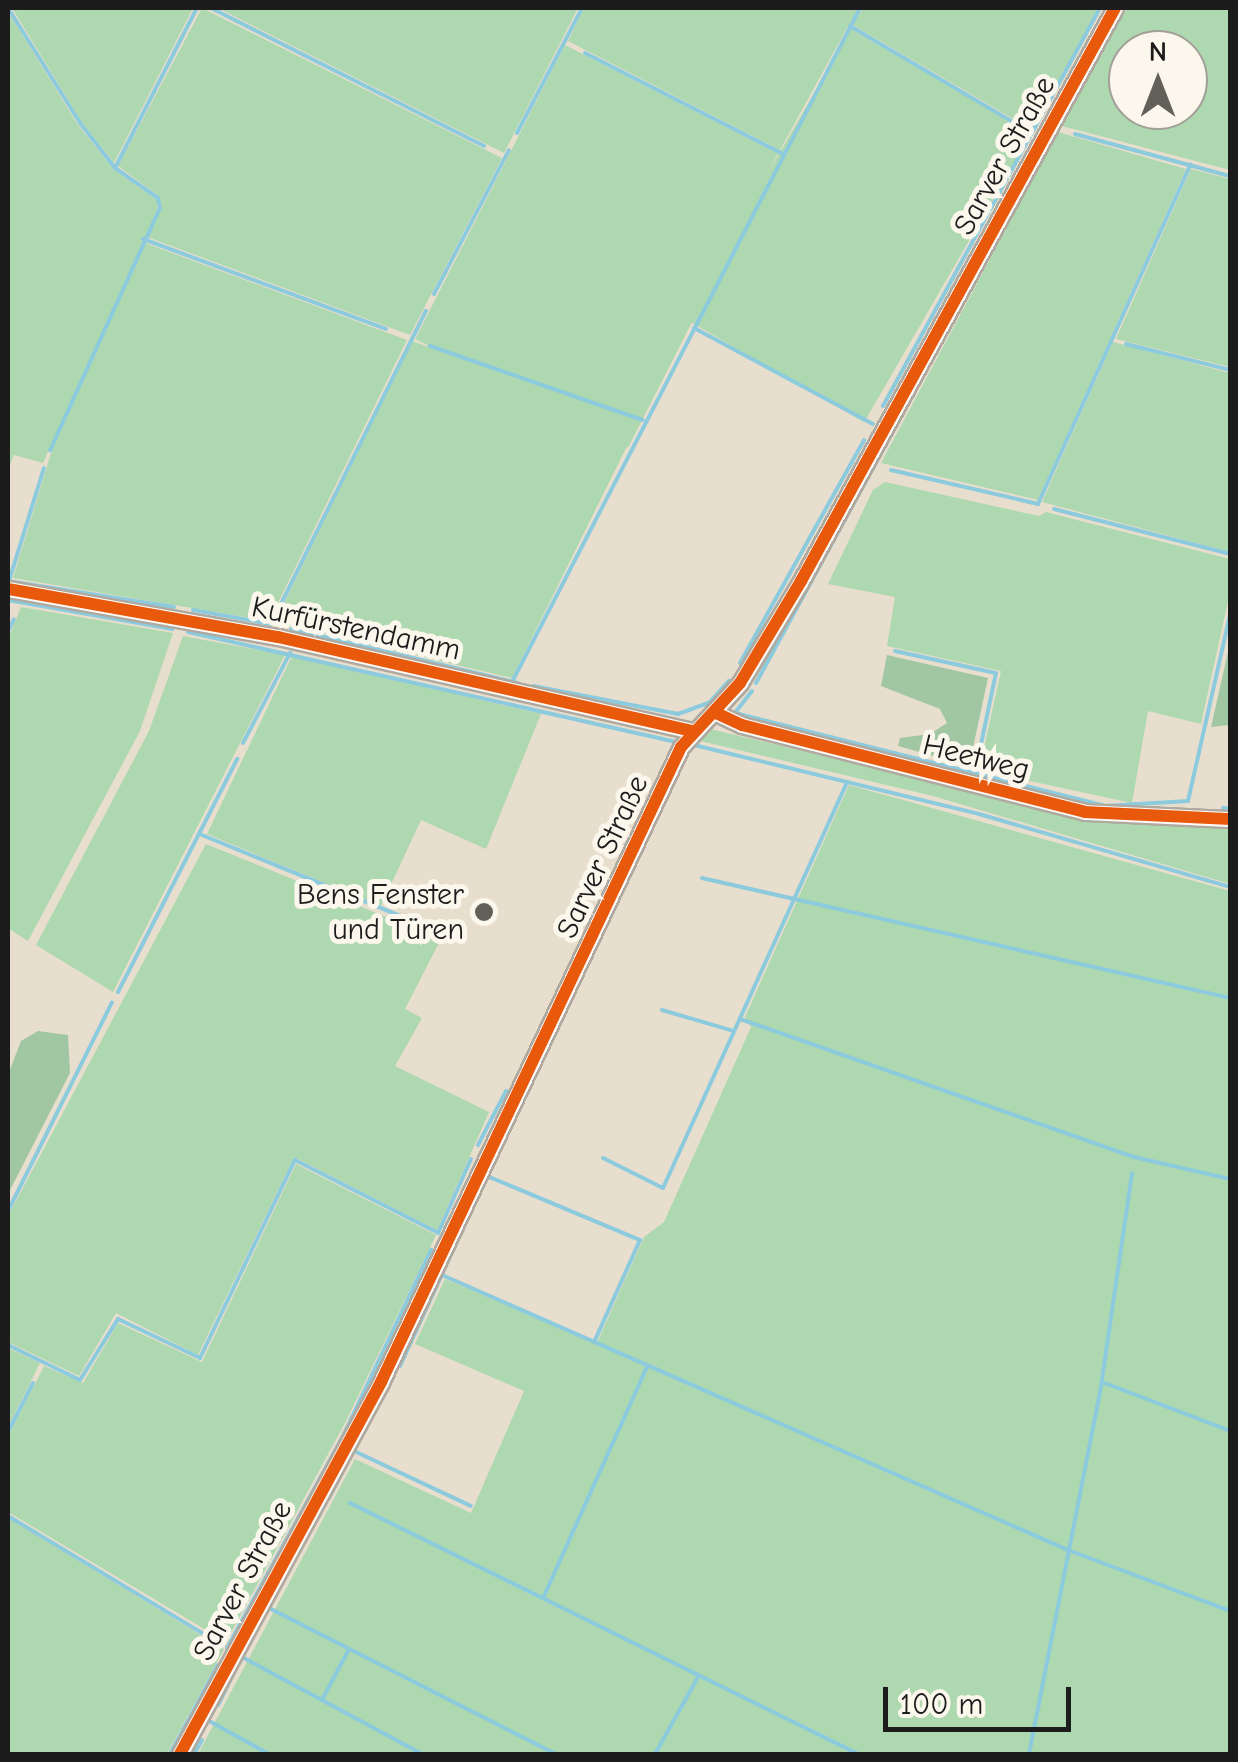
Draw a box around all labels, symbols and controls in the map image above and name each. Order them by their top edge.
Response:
north arrow [1108,30,1208,130]
text: N [1149,36,1167,68]
street label: Sarver Straße [947,70,1063,242]
street label: Kurfürstendamm [248,589,464,669]
street label: Heetweg [919,727,1033,789]
street label: Sarver Straße [550,770,656,944]
place label: Bens Fenster und Türen [297,877,464,948]
marker: Bens Fenster und Türen [473,901,495,923]
street label: Sarver Straße [186,1495,300,1667]
scale bar [888,1667,1076,1729]
text: 100 m [900,1687,983,1722]

